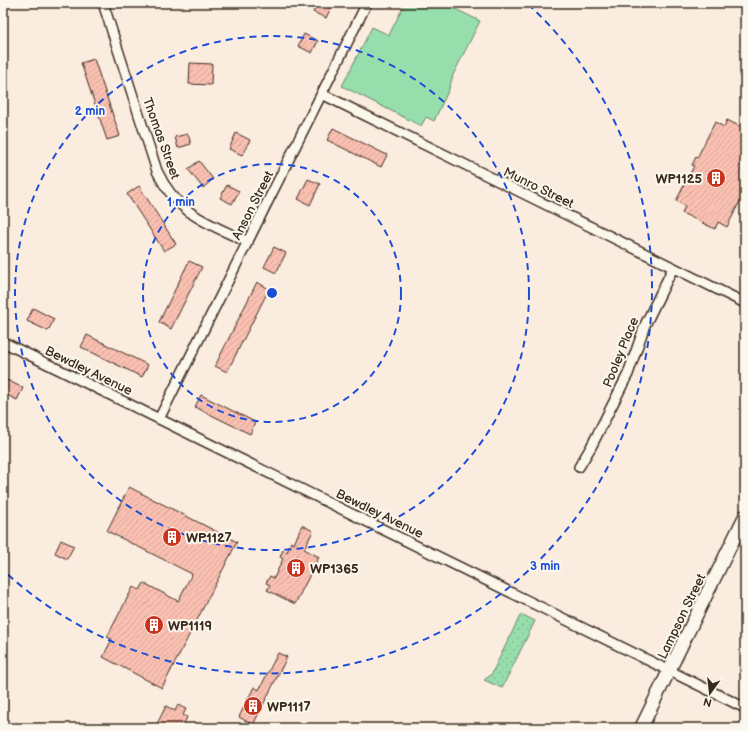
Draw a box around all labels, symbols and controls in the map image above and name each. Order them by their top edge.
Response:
street label: Thomas Street [139,95,183,181]
text: 2 min [75,104,105,119]
street label: Munro Street [501,164,576,212]
building icon: WP1125 [705,167,727,189]
street label: Anson Street [229,168,277,243]
place label: WP1125 [656,171,702,187]
text: 1 min [167,195,195,210]
centre of rings [265,286,279,300]
street label: Pooley Place [600,315,642,390]
street label: Bewdley Avenue [42,343,135,399]
street label: Bewdley Avenue [333,486,426,542]
building icon: WP1127 [161,526,183,548]
place label: WP1127 [186,530,232,546]
building icon: WP1365 [285,557,307,579]
text: 3 min [530,559,560,574]
place label: WP1365 [310,561,359,577]
street label: Lampson Street [654,571,709,662]
building icon: WP1119 [143,614,165,636]
place label: WP1119 [168,618,212,634]
north arrow [690,673,730,713]
building icon: WP1117 [242,695,264,717]
text: N [702,695,713,710]
place label: WP1117 [267,699,311,715]

